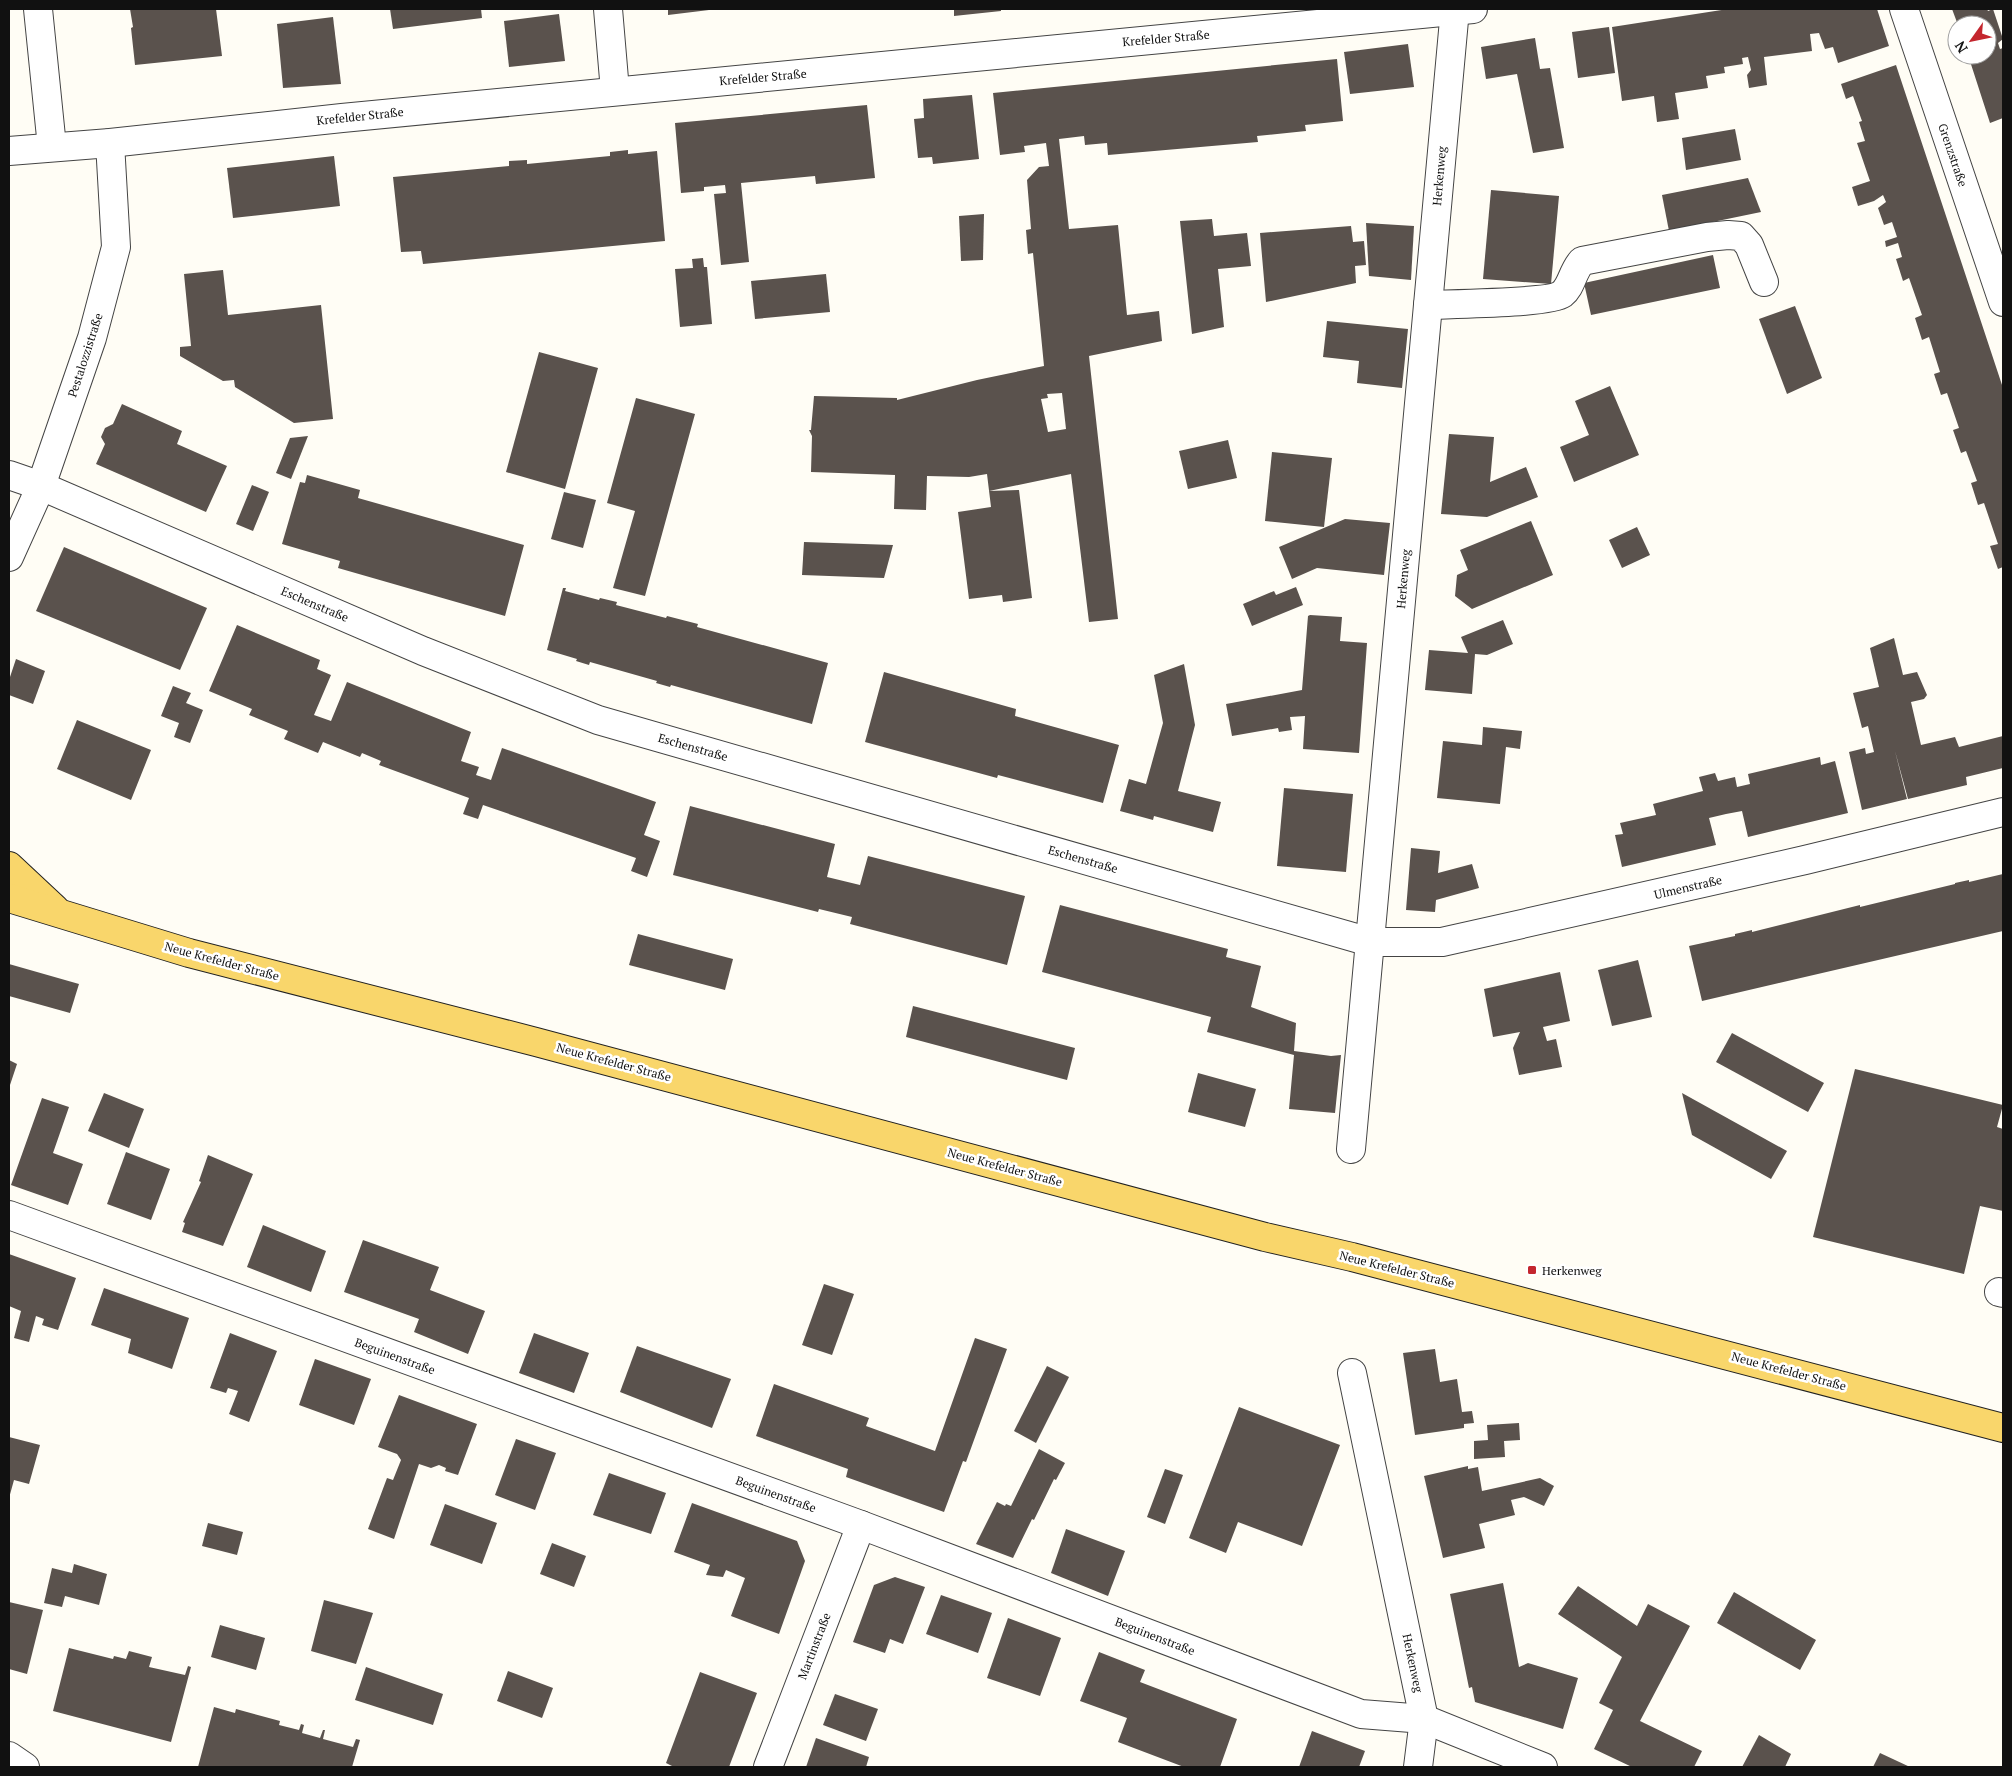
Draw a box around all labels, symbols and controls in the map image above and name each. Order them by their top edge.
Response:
north arrow [1947,15,1997,65]
street label: Krefelder Straße [1122,27,1210,49]
text: N [1950,37,1972,57]
street label: Krefelder Straße [719,66,807,88]
street label: Krefelder Straße [316,104,404,128]
street label: Grenzstraße [1935,121,1971,189]
street label: Herkenweg [1429,145,1449,206]
street label: Pestalozzistraße [64,311,106,399]
street label: Herkenweg [1393,548,1413,609]
street label: Eschenstraße [279,583,351,625]
street label: Eschenstraße [656,730,730,764]
street label: Eschenstraße [1046,842,1120,876]
street label: Ulmenstraße [1653,872,1723,902]
street label: Neue Krefelder Straße [163,938,281,984]
street label: Neue Krefelder Straße [555,1039,673,1085]
street label: Neue Krefelder Straße [946,1144,1064,1190]
street label: Neue Krefelder Straße [1338,1247,1456,1291]
place label: Herkenweg [1542,1263,1602,1278]
marker: Herkenweg [1526,1264,1538,1276]
street label: Beguinenstraße [353,1334,437,1378]
street label: Neue Krefelder Straße [1730,1348,1848,1394]
street label: Beguinenstraße [734,1472,818,1516]
street label: Martinstraße [794,1611,834,1681]
street label: Beguinenstraße [1113,1614,1197,1658]
street label: Herkenweg [1399,1632,1427,1694]

